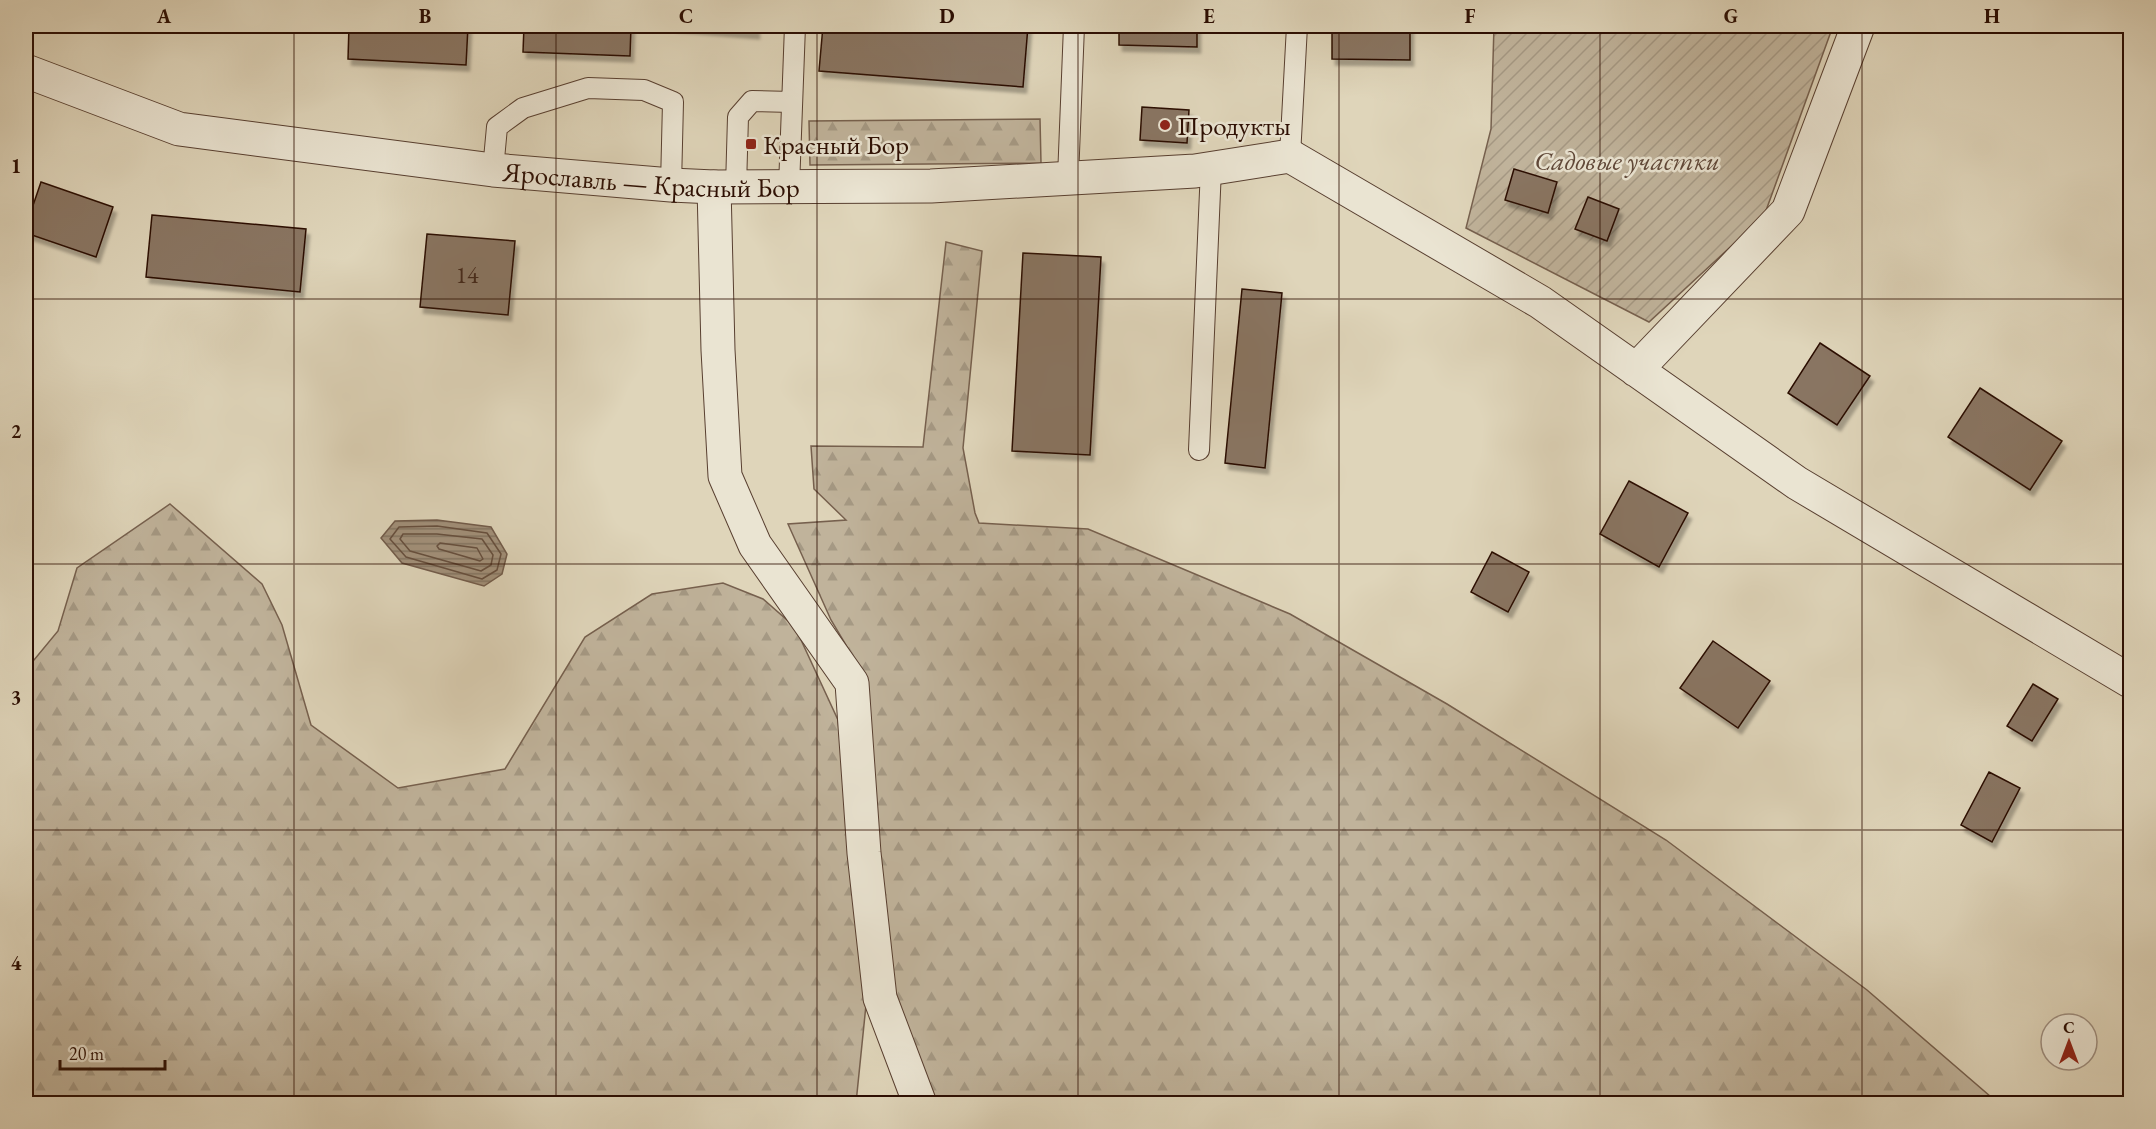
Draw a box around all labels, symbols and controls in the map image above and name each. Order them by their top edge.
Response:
text: A [156,3,172,29]
text: B [419,3,431,29]
text: C [679,3,693,29]
text: D [939,3,955,29]
text: E [1203,3,1215,29]
text: F [1465,3,1476,29]
text: G [1724,3,1738,29]
text: H [1984,3,2000,29]
place label: Продукты [1177,108,1291,143]
marker: Продукты [1158,118,1172,132]
place label: Красный Бор [763,127,909,162]
marker: Красный Бор [744,137,758,151]
park label: Садовые участки [1534,143,1720,178]
text: 1 [11,153,21,179]
street label: Ярославль — Красный Бор [501,153,800,205]
house number: 14 [455,259,479,290]
text: 2 [11,418,22,444]
text: 3 [11,684,21,710]
text: 4 [11,950,22,976]
north arrow [2039,1012,2099,1072]
text: С [2063,1017,2075,1038]
scale bar [60,1033,165,1071]
text: 20 m [69,1042,104,1065]

